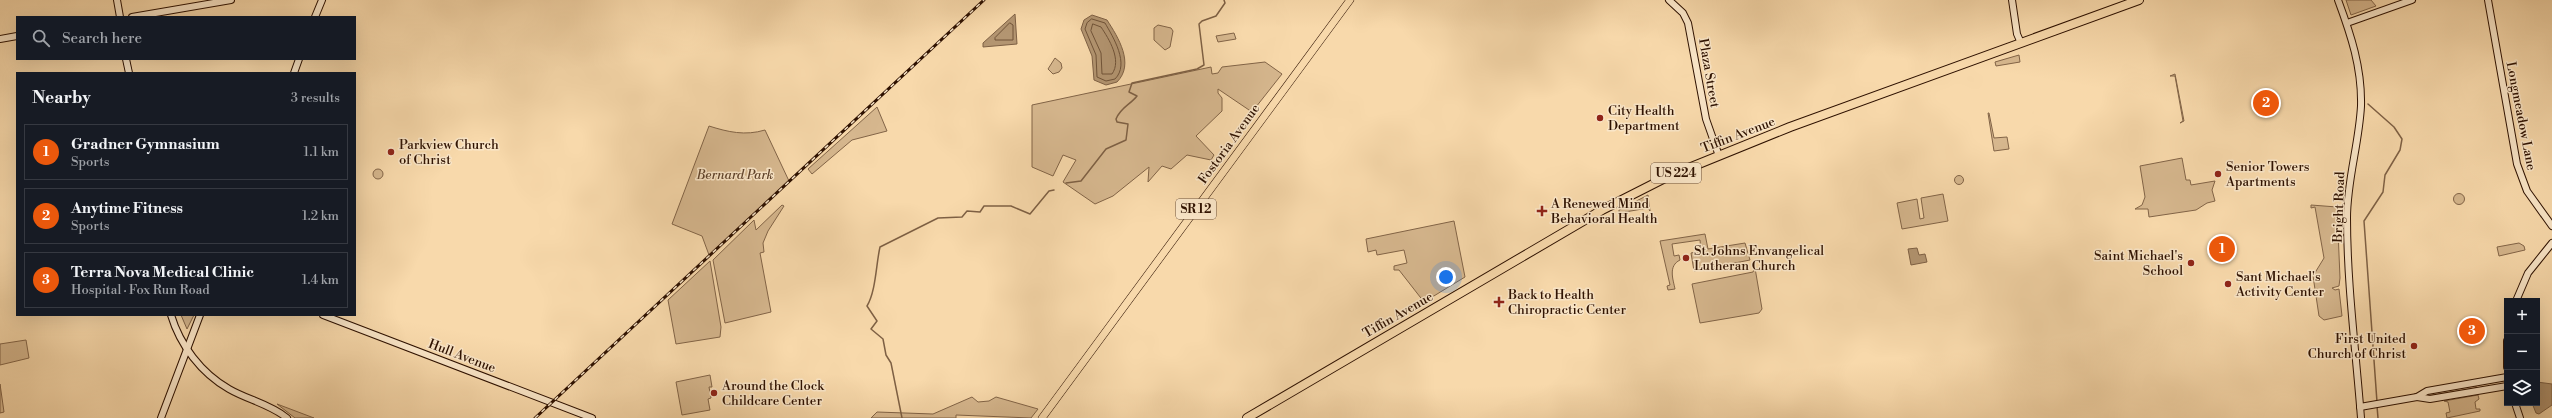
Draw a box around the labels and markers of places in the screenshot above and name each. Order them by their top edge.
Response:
pin: 2 [2253,88,2279,118]
place label: City Health Department [1608,103,1680,134]
marker: City Health Department [1595,113,1605,123]
place label: Parkview Church of Christ [399,137,499,168]
marker: Parkview Church of Christ [386,147,396,157]
place label: Senior Towers Apartments [2225,159,2310,190]
marker: Senior Towers Apartments [2213,169,2223,179]
place label: A Renewed Mind Behavioral Health [1550,196,1658,227]
marker: A Renewed Mind Behavioral Health [1536,205,1548,217]
pin: 1 [2209,234,2235,264]
place label: St. Johns Envangelical Lutheran Church [1694,243,1824,274]
place label: Saint Michael's School [2094,248,2183,279]
marker: St. Johns Envangelical Lutheran Church [1681,253,1691,263]
marker: Saint Michael's School [2186,258,2196,268]
place label: Sant Michael's Activity Center [2235,269,2325,300]
marker: Sant Michael's Activity Center [2223,279,2233,289]
place label: Back to Health Chiropractic Center [1507,287,1626,318]
marker: Back to Health Chiropractic Center [1493,296,1505,308]
pin: 3 [2459,316,2485,346]
place label: First United Church of Christ [2308,331,2407,362]
marker: First United Church of Christ [2409,341,2419,351]
place label: Around the Clock Childcare Center [721,378,825,409]
marker: Around the Clock Childcare Center [709,388,719,398]

